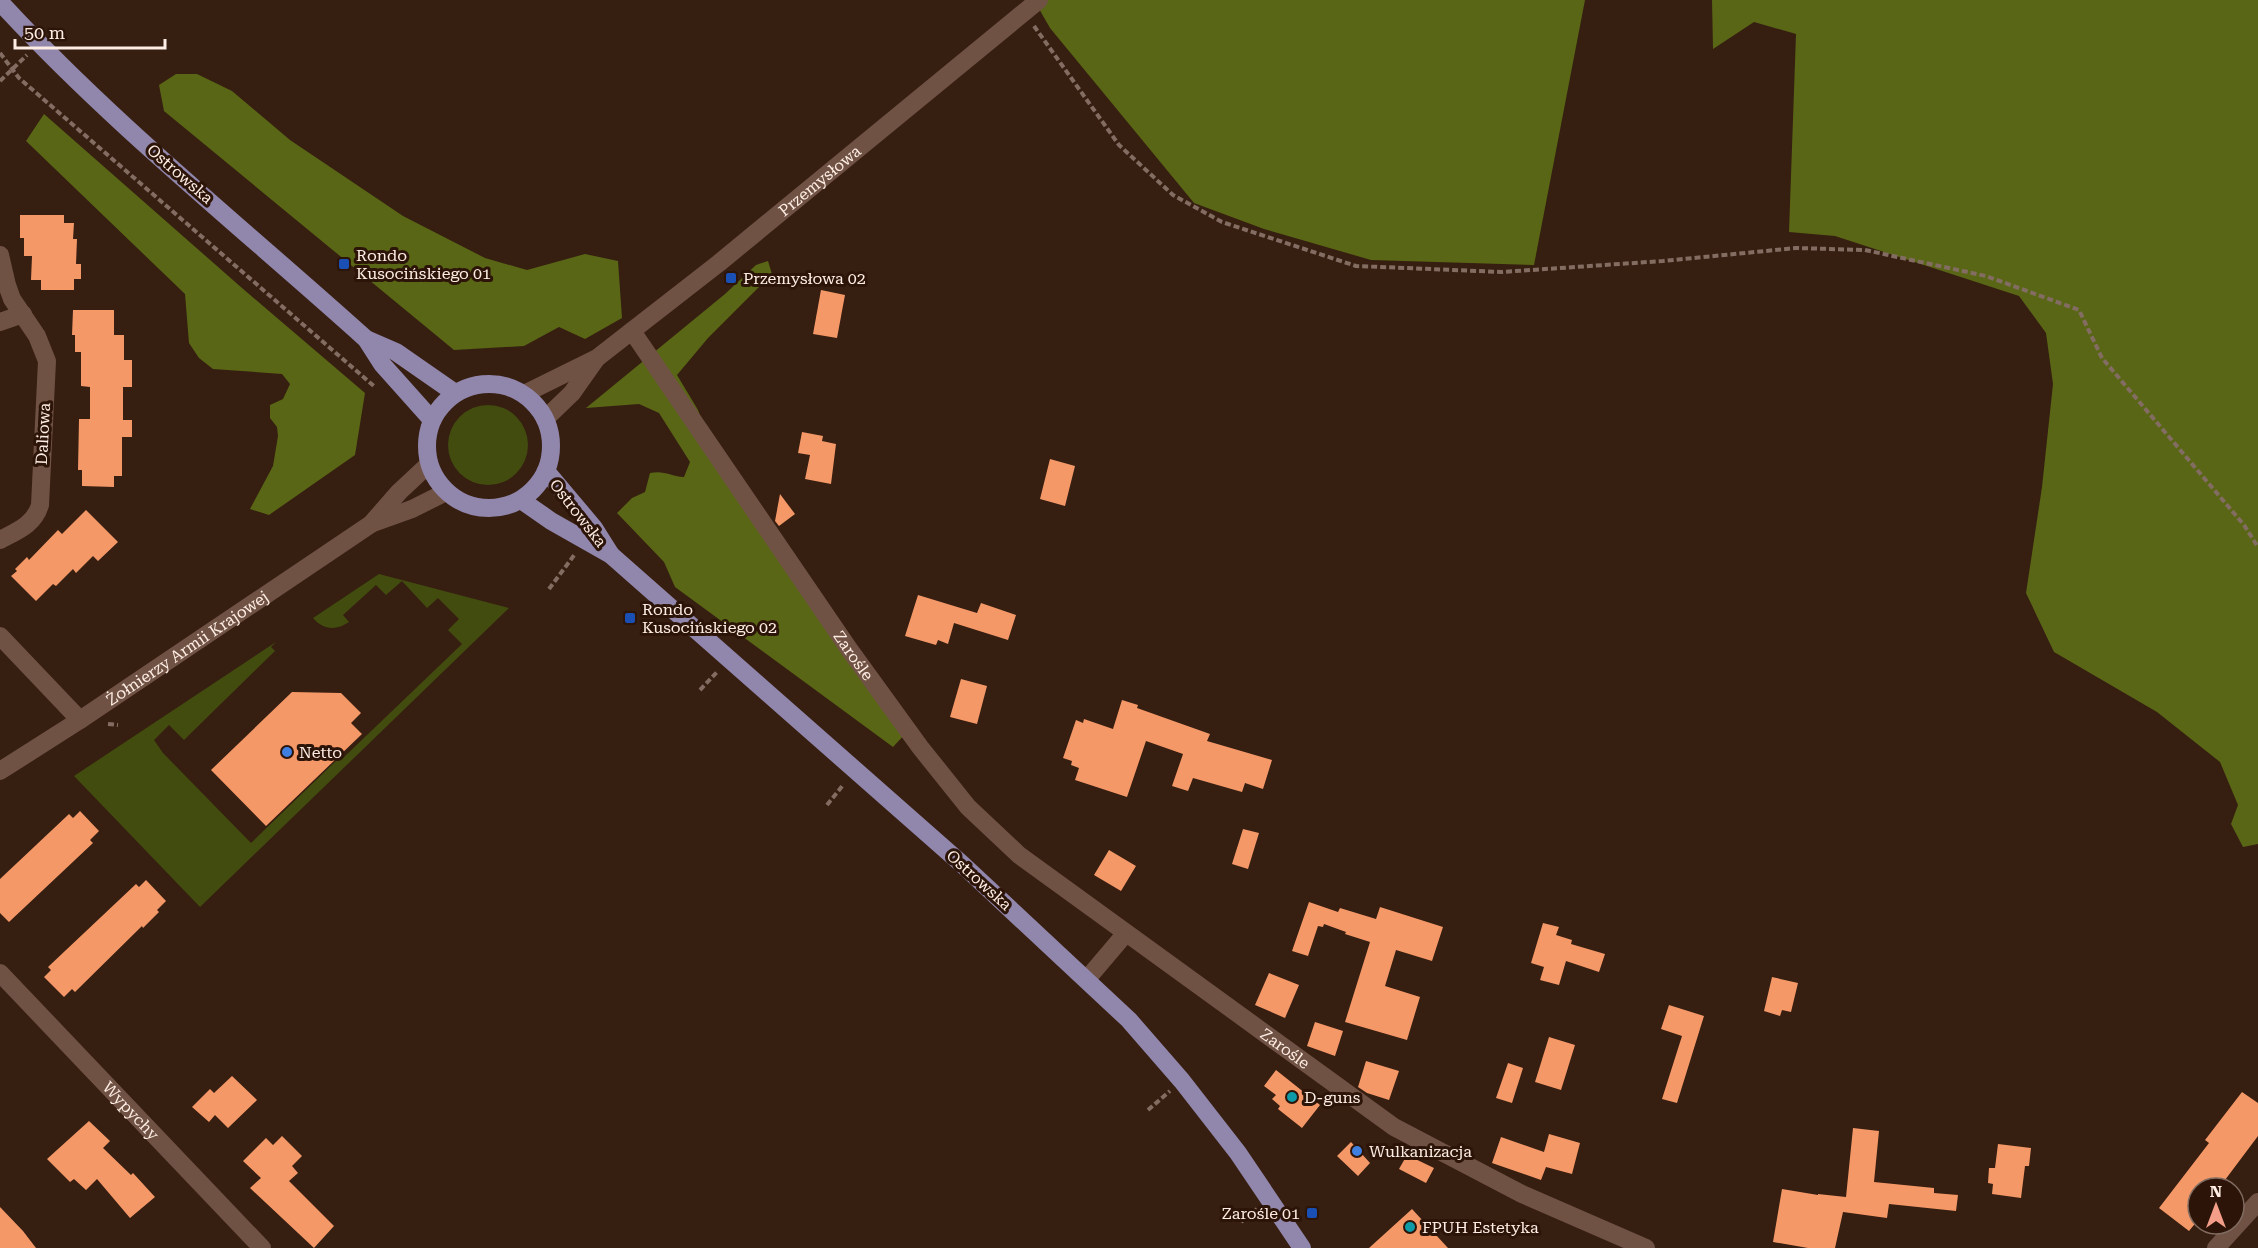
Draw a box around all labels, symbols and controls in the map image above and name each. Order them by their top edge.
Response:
scale bar [15,12,165,50]
text: 50 m [24,22,65,43]
street label: Ostrowska [143,140,217,208]
street label: Przemysłowa [774,141,865,220]
place label: Rondo Kusocińskiego 01 [356,246,491,283]
marker: Rondo Kusocińskiego 01 [337,257,351,271]
place label: Przemysłowa 02 [743,269,866,288]
marker: Przemysłowa 02 [724,271,738,285]
street label: Daliowa [32,402,54,466]
street label: Ostrowska [546,475,611,551]
street label: Żołnierzy Armii Krajowej [102,587,272,709]
place label: Rondo Kusocińskiego 02 [642,600,777,637]
marker: Rondo Kusocińskiego 02 [623,611,637,625]
street label: Zarośle [830,627,878,684]
place label: Netto [299,743,342,762]
marker: Netto [280,745,294,759]
street label: Ostrowska [942,846,1016,914]
street label: Zarośle [1257,1024,1314,1073]
street label: Wypychy [99,1077,164,1144]
place label: D-guns [1304,1088,1361,1107]
marker: D-guns [1285,1090,1299,1104]
place label: Wulkanizacja [1369,1142,1472,1161]
marker: Wulkanizacja [1350,1144,1364,1158]
north arrow [2186,1176,2246,1236]
text: N [2210,1182,2222,1201]
place label: Zarośle 01 [1222,1204,1300,1223]
marker: Zarośle 01 [1305,1206,1319,1220]
place label: FPUH Estetyka [1422,1218,1539,1237]
marker: FPUH Estetyka [1403,1220,1417,1234]

